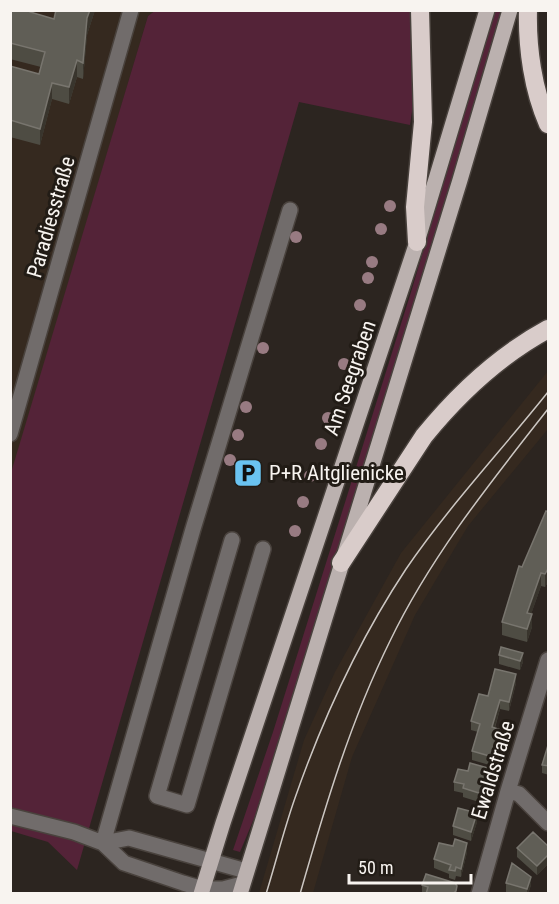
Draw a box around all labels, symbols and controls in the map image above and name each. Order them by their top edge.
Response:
street label: Paradiesstraße [22,153,80,280]
street label: Am Seegraben [319,317,381,439]
parking icon: P+R Altglienicke [232,457,264,489]
place label: P+R Altglienicke [269,461,404,485]
street label: Ewaldstraße [467,718,519,822]
scale bar [349,847,470,885]
text: 50 m [358,857,393,878]

